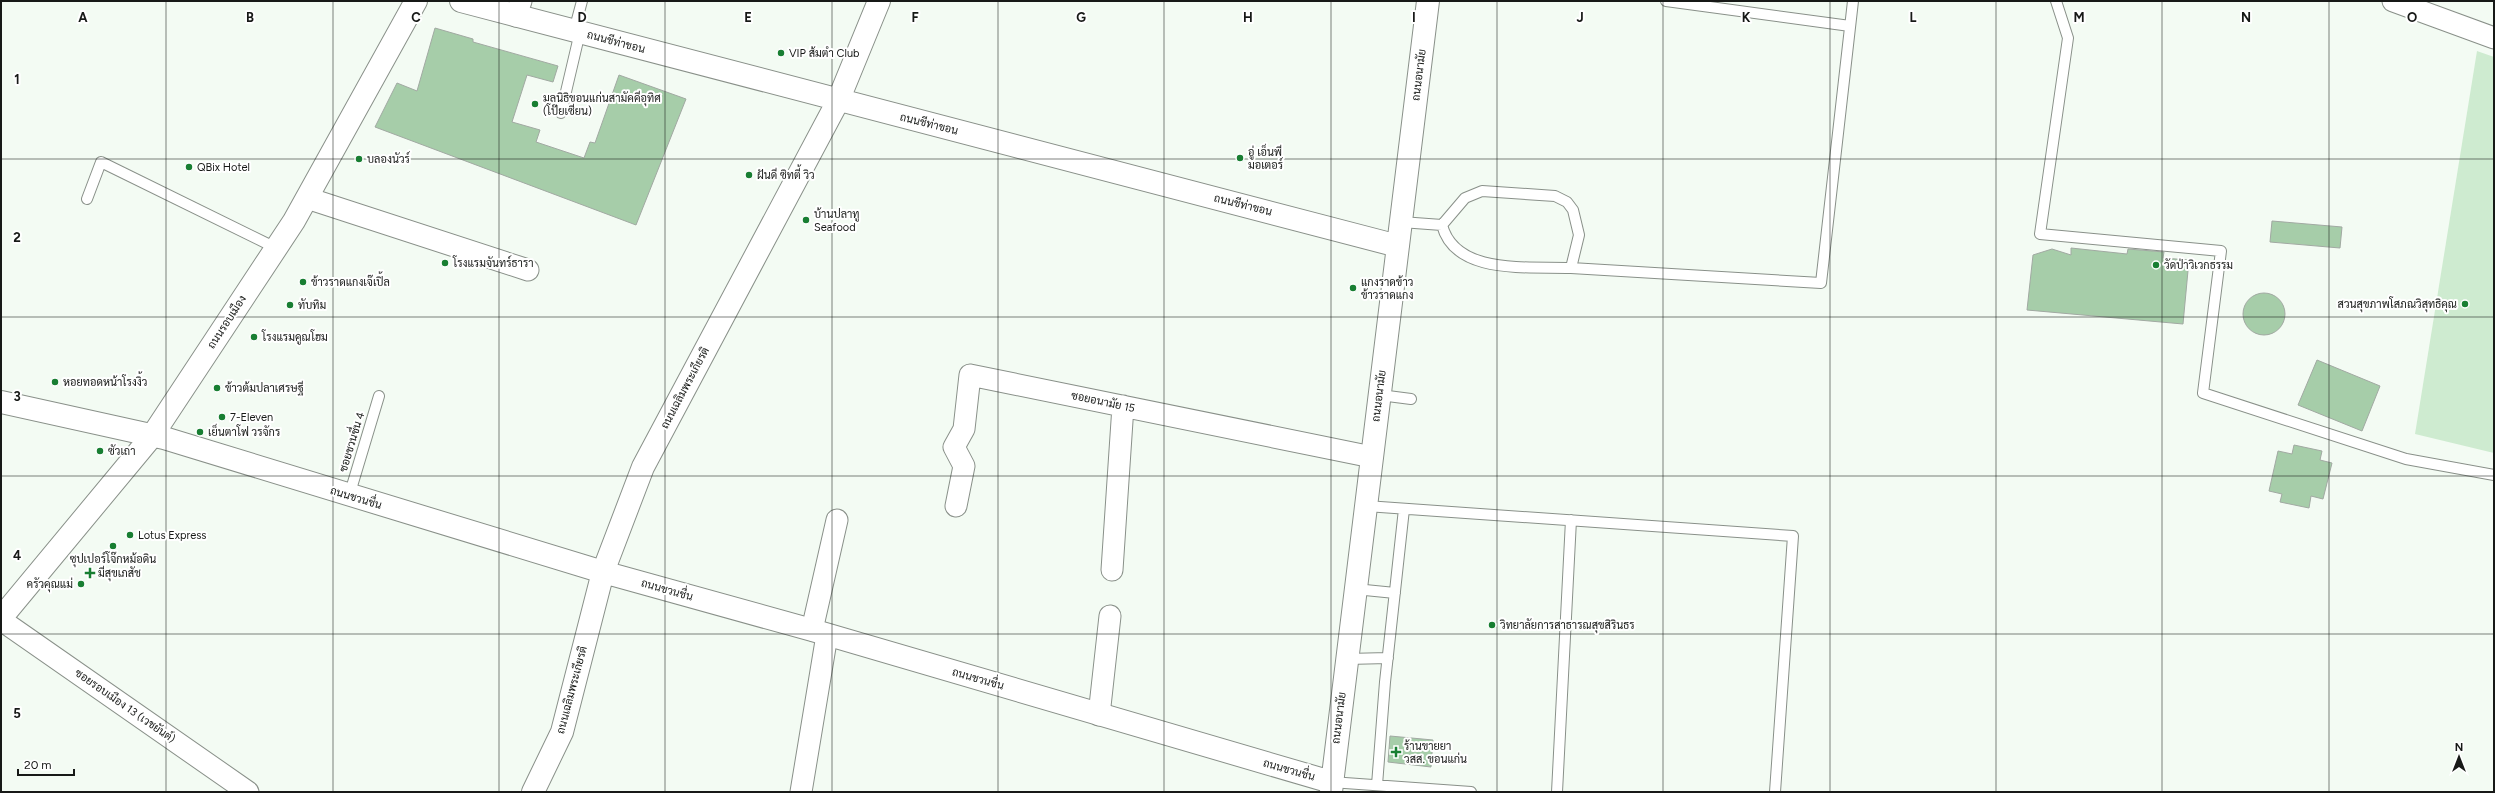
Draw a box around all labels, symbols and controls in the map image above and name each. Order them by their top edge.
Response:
text: A [78,10,88,25]
text: B [246,10,254,25]
text: C [411,10,421,25]
text: D [577,10,587,25]
text: E [744,10,752,25]
text: F [911,10,919,25]
text: G [1076,10,1086,25]
text: H [1243,10,1253,25]
text: I [1412,10,1416,25]
text: J [1576,10,1584,25]
text: K [1742,10,1751,25]
text: L [1910,10,1917,25]
text: M [2073,10,2085,25]
text: N [2241,10,2251,25]
text: O [2407,10,2417,25]
street label: ถนนชีท่าขอน [586,26,647,56]
place label: VIP ส้มตำ Club [789,46,860,60]
marker: VIP ส้มตำ Club [776,48,786,58]
street label: ถนนอนามัย [1408,48,1429,102]
text: 1 [14,72,20,87]
place label: มูลนิธิขอนแก่นสามัคคีอุทิศ (โป๊ยเซียน) [543,90,661,118]
marker: มูลนิธิขอนแก่นสามัคคีอุทิศ (โป๊ยเซียน) [530,99,540,109]
street label: ถนนชีท่าขอน [898,109,960,138]
place label: อู่ เอ็นพี มอเตอร์ [1248,143,1283,172]
place label: บลองนัวร์ [367,151,410,166]
marker: อู่ เอ็นพี มอเตอร์ [1235,153,1245,163]
marker: บลองนัวร์ [354,154,364,164]
place label: QBix Hotel [197,161,250,174]
marker: QBix Hotel [184,162,194,172]
place label: ฝันดี ซิทตี้ วิว [757,164,815,182]
marker: ฝันดี ซิทตี้ วิว [744,170,754,180]
street label: ถนนชีท่าขอน [1212,190,1274,219]
place label: บ้านปลาทู Seafood [814,207,860,234]
marker: บ้านปลาทู Seafood [801,215,811,225]
text: 2 [13,230,21,245]
place label: โรงแรมจันทร์ธารา [452,255,534,270]
marker: โรงแรมจันทร์ธารา [440,258,450,268]
place label: วัดป่าวิเวกธรรม [2164,258,2233,272]
marker: วัดป่าวิเวกธรรม [2151,260,2161,270]
place label: ข้าวราดแกงเจ๊เปิ้ล [311,271,390,289]
place label: แกงราดข้าว ข้าวราดแกง [1361,275,1413,302]
marker: ข้าวราดแกงเจ๊เปิ้ล [298,277,308,287]
marker: แกงราดข้าว ข้าวราดแกง [1348,283,1358,293]
street label: ถนนรอบเมือง [204,292,249,351]
place label: สวนสุขภาพโสภณวิสุทธิคุณ [2338,296,2457,313]
place label: ทับทิม [298,298,326,312]
marker: สวนสุขภาพโสภณวิสุทธิคุณ [2460,299,2470,309]
marker: ทับทิม [285,300,295,310]
place label: โรงแรมคูณโฮม [261,329,328,345]
marker: โรงแรมคูณโฮม [249,332,259,342]
street label: ถนนเฉลิมพระเกียรติ [656,344,712,431]
street label: ถนนอนามัย [1368,369,1389,423]
place label: หอยทอดหน้าโรงงิ้ว [63,371,147,389]
marker: หอยทอดหน้าโรงงิ้ว [50,377,60,387]
place label: ข้าวต้มปลาเศรษฐี [225,380,304,396]
marker: ข้าวต้มปลาเศรษฐี [212,383,222,393]
street label: ซอยอนามัย 15 [1070,388,1136,415]
text: 3 [13,389,21,404]
street label: ซอยชวนชื่น 4 [332,409,367,474]
place label: 7-Eleven [230,411,273,424]
marker: 7-Eleven [217,412,227,422]
place label: เย็นตาโฟ วรจักร [208,423,280,439]
marker: เย็นตาโฟ วรจักร [195,427,205,437]
place label: ซัวเถา [108,444,136,458]
marker: ซัวเถา [95,446,105,456]
street label: ถนนชวนชื่น [329,479,385,512]
place label: Lotus Express [138,529,206,542]
marker: Lotus Express [125,530,135,540]
marker: ซุปเปอร์โจ๊กหม้อดิน [108,541,118,551]
text: 4 [13,548,21,563]
place label: ซุปเปอร์โจ๊กหม้อดิน [70,551,156,568]
place label: มีสุขเภสัช [98,565,141,582]
marker: มีสุขเภสัช [85,568,95,578]
street label: ถนนชวนชื่น [640,572,696,604]
place label: ครัวคุณแม่ [27,577,73,593]
marker: ครัวคุณแม่ [76,579,86,589]
place label: วิทยาลัยการสาธารณสุขสิรินธร [1500,618,1635,634]
marker: วิทยาลัยการสาธารณสุขสิรินธร [1487,620,1497,630]
street label: ถนนเฉลิมพระเกียรติ [552,644,590,735]
street label: ถนนชวนชื่น [951,661,1007,693]
street label: ซอยรอบเมือง 13 (เวชยันต์) [72,665,179,746]
street label: ถนนอนามัย [1328,691,1349,745]
text: 5 [13,706,21,721]
north arrow [2439,737,2479,777]
place label: ร้านขายยา วสส. ขอนแก่น [1404,739,1467,766]
text: N [2455,741,2463,754]
marker: ร้านขายยา วสส. ขอนแก่น [1391,747,1401,757]
scale bar [18,751,74,777]
street label: ถนนชวนชื่น [1262,752,1318,784]
text: 20 m [24,758,52,772]

